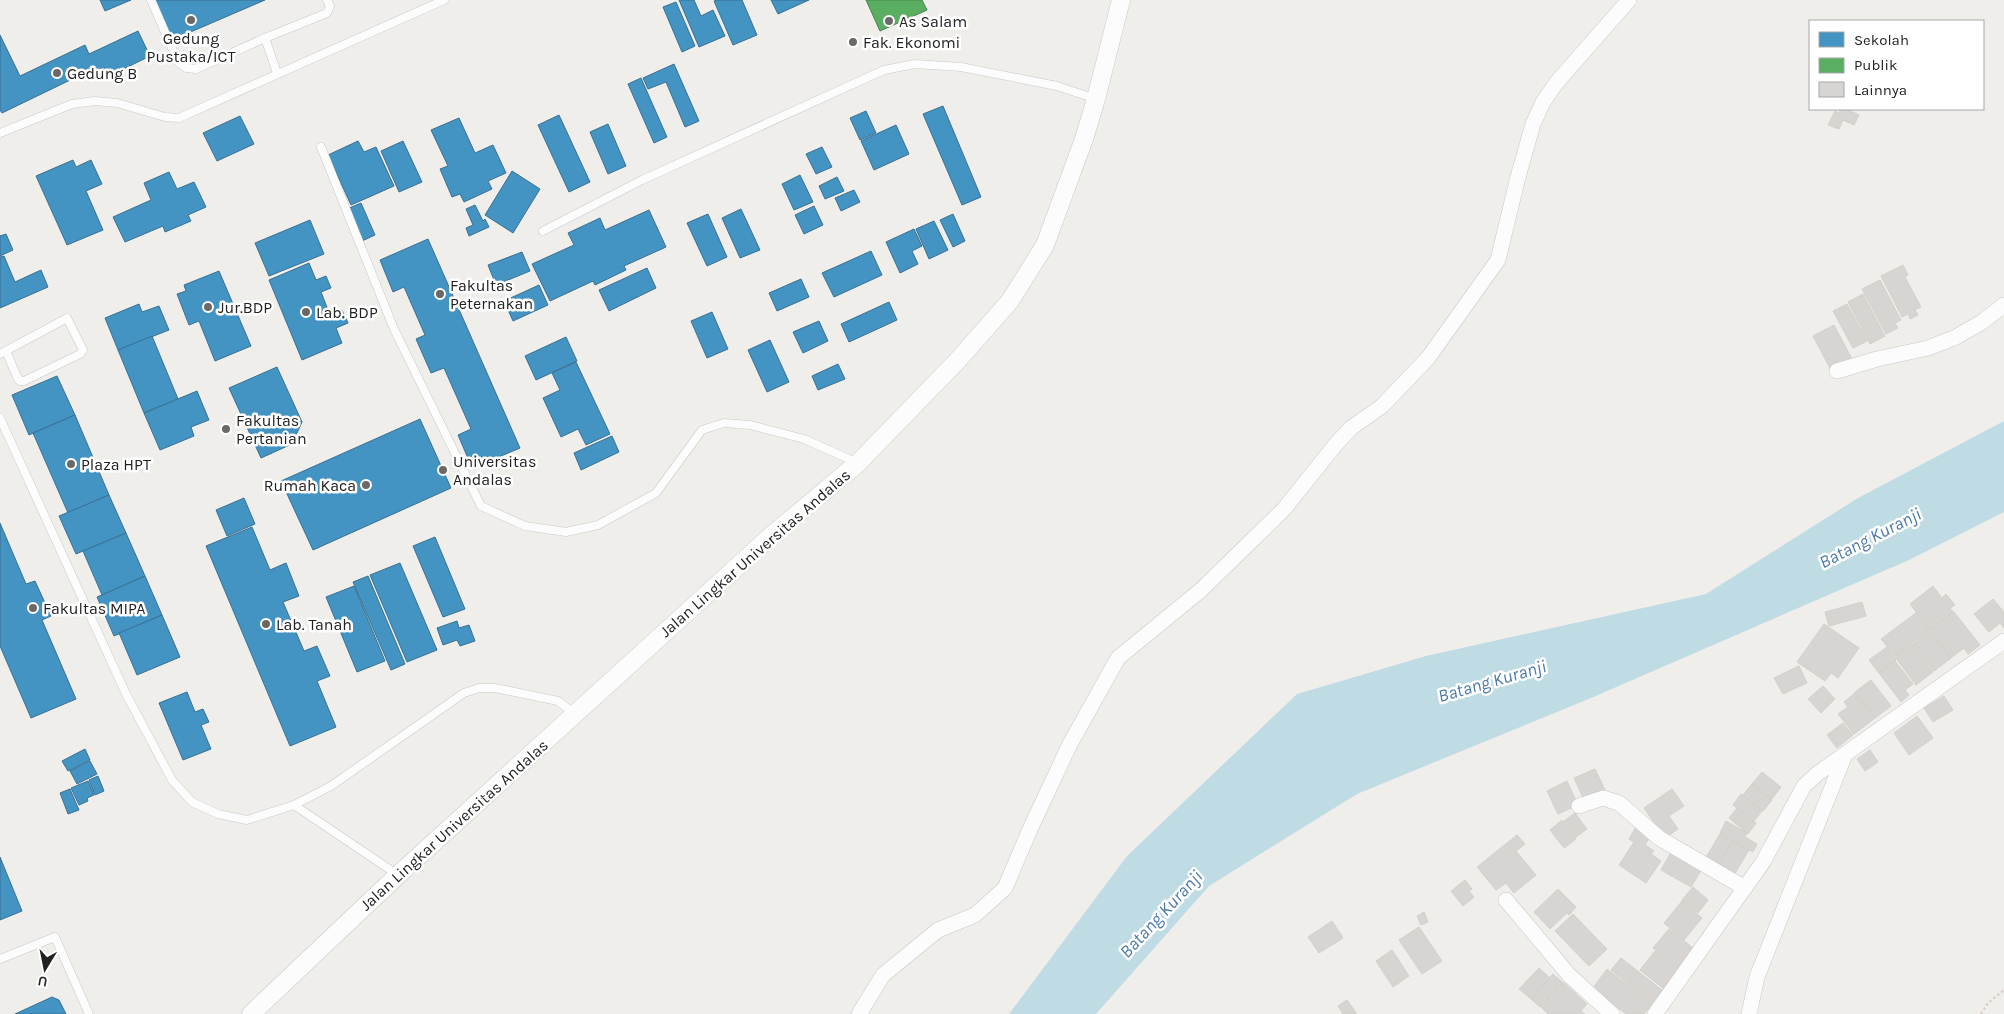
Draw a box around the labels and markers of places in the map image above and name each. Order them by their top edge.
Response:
place label: As Salam [899,12,967,31]
marker: Gedung Pustaka/ICT [185,14,197,26]
marker: As Salam [883,15,895,27]
place label: Gedung Pustaka/ICT [147,29,235,66]
place label: Fak. Ekonomi [863,33,960,52]
marker: Fak. Ekonomi [847,36,859,48]
place label: Gedung B [67,64,137,83]
marker: Gedung B [51,67,63,79]
place label: Fakultas Peternakan [450,276,533,313]
marker: Fakultas Peternakan [434,288,446,300]
place label: Jur.BDP [218,298,272,317]
marker: Jur.BDP [202,301,214,313]
place label: Lab. BDP [316,303,378,322]
marker: Lab. BDP [300,306,312,318]
place label: Fakultas Pertanian [236,411,307,448]
marker: Fakultas Pertanian [220,423,232,435]
place label: Universitas Andalas [453,452,536,489]
place label: Plaza HPT [81,455,151,474]
marker: Plaza HPT [65,458,77,470]
marker: Universitas Andalas [437,464,449,476]
place label: Rumah Kaca [264,476,356,495]
marker: Rumah Kaca [360,479,372,491]
place label: Fakultas MIPA [43,599,145,618]
marker: Fakultas MIPA [27,602,39,614]
place label: Lab. Tanah [276,615,352,634]
marker: Lab. Tanah [260,618,272,630]

